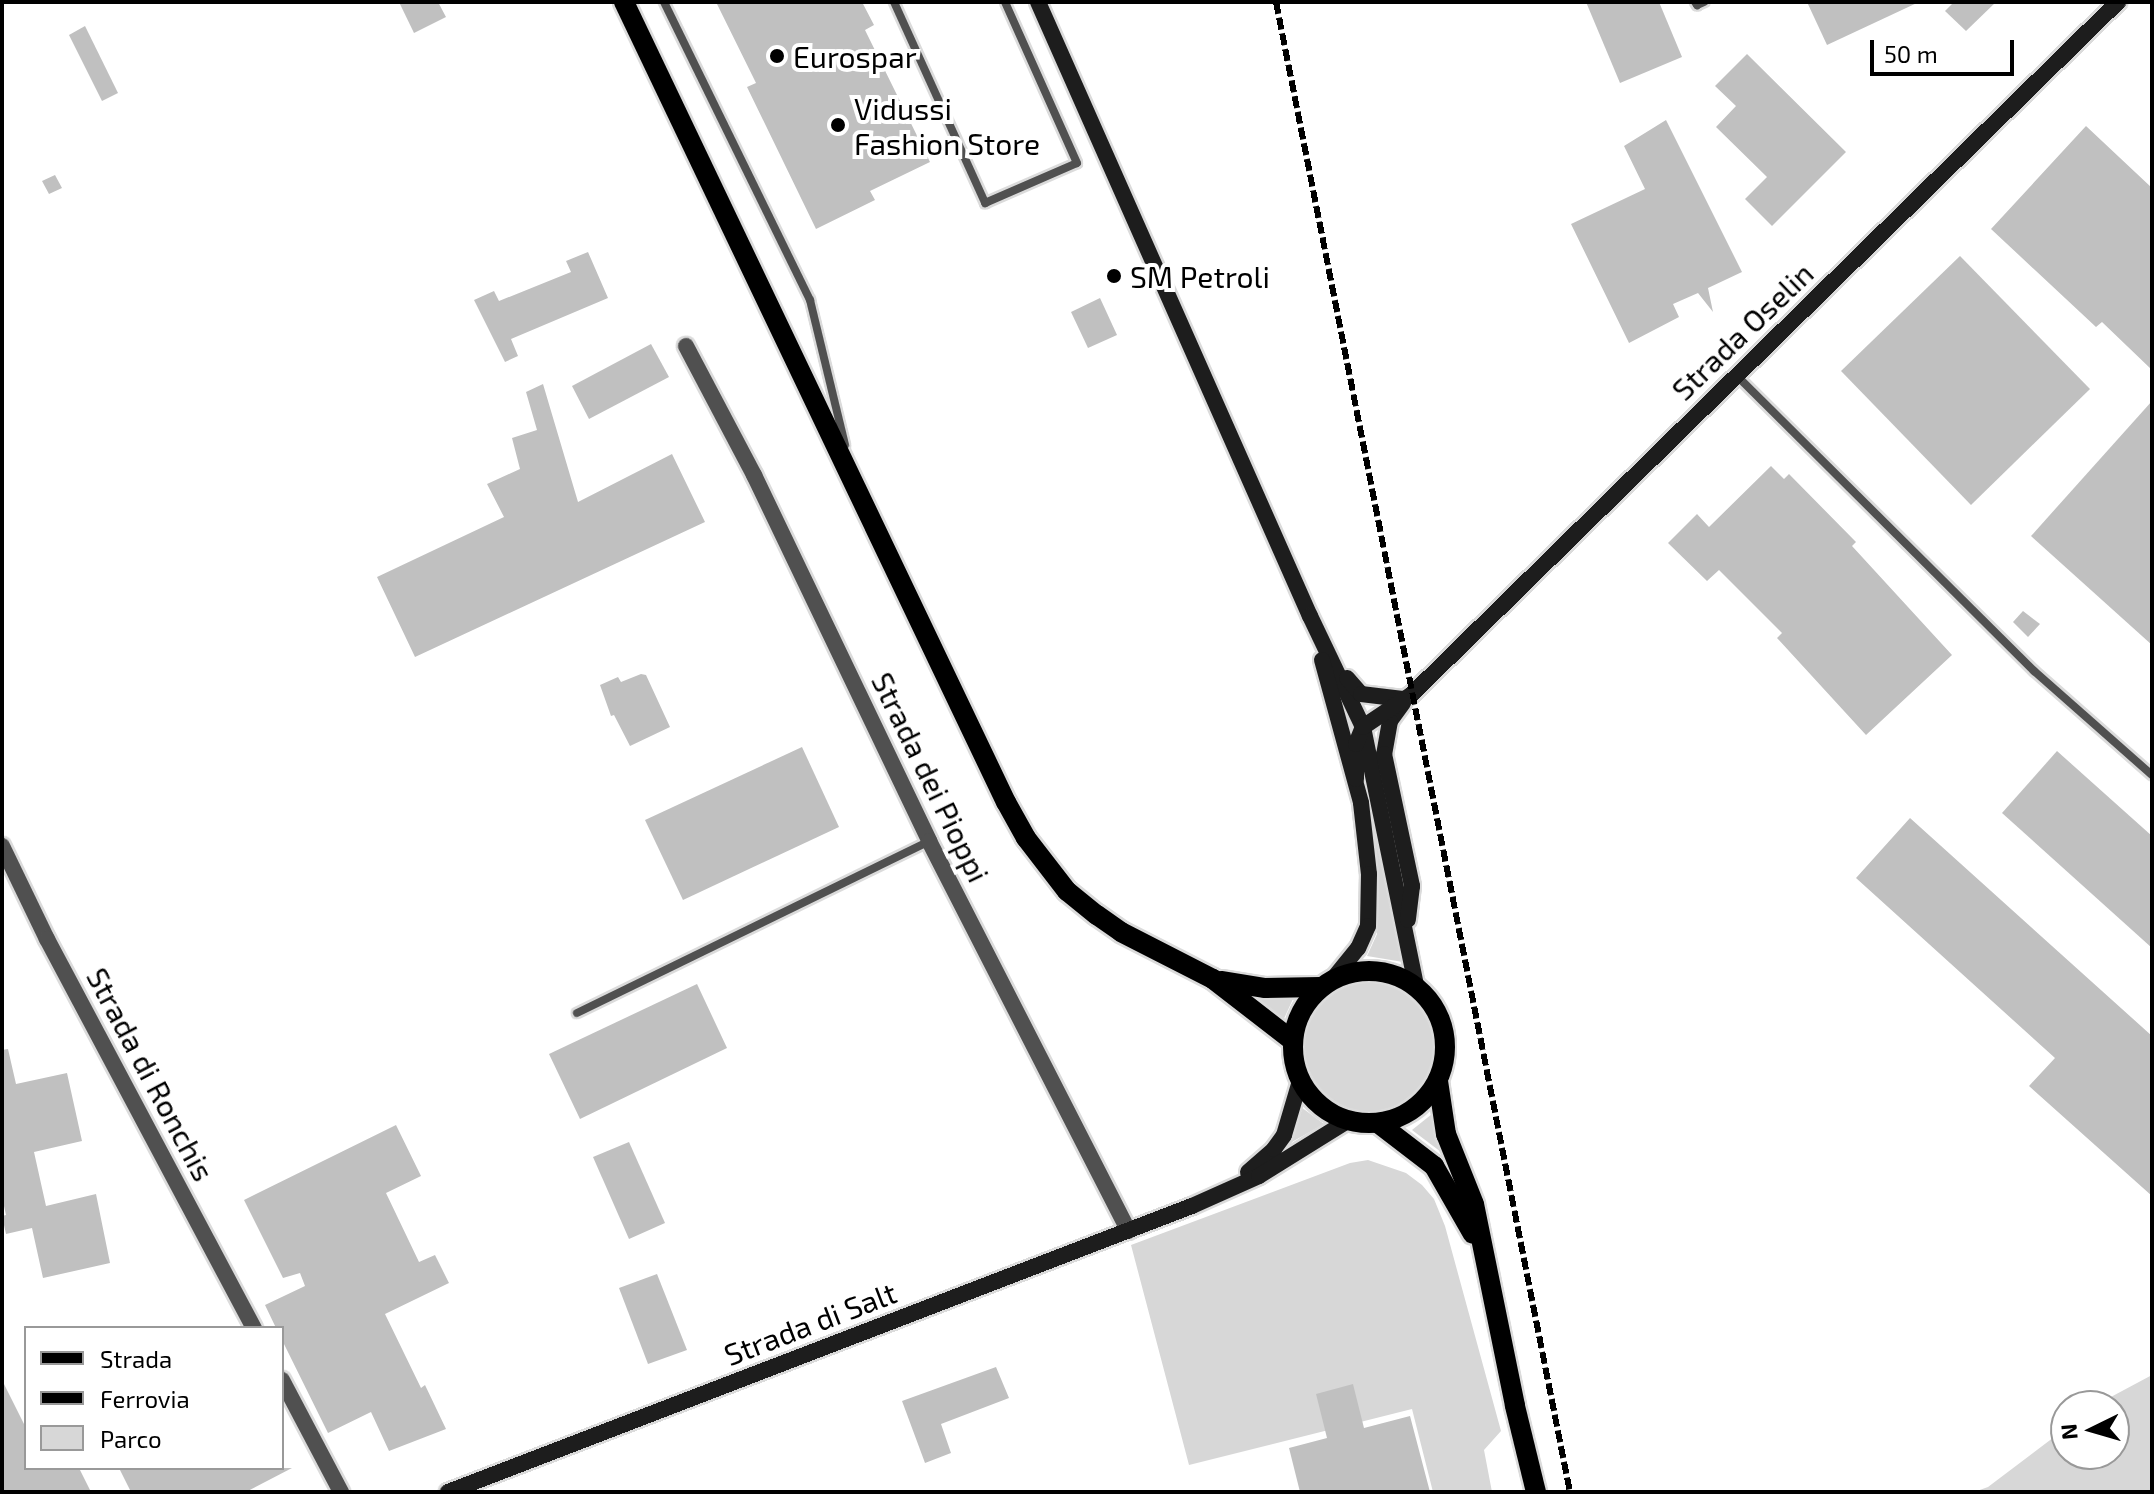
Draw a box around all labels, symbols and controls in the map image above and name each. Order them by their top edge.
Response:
scale bar [1874,24,2018,74]
place label: Eurospar [793,38,917,74]
text: 50 m [1884,39,1938,68]
marker: Eurospar [768,47,786,65]
place label: Vidussi Fashion Store [854,90,1040,160]
marker: Vidussi Fashion Store [829,116,847,134]
street label: Strada Oselin [1664,255,1820,407]
place label: SM Petroli [1130,258,1270,294]
marker: SM Petroli [1105,267,1123,285]
street label: Strada dei Pioppi [865,666,997,888]
street label: Strada di Ronchis [80,961,222,1187]
street label: Strada di Salt [719,1274,901,1372]
legend [24,1326,284,1470]
text: Strada [100,1344,172,1373]
text: Ferrovia [100,1384,190,1413]
north arrow [2050,1390,2130,1470]
text: N [2054,1423,2082,1441]
text: Parco [100,1424,162,1453]

